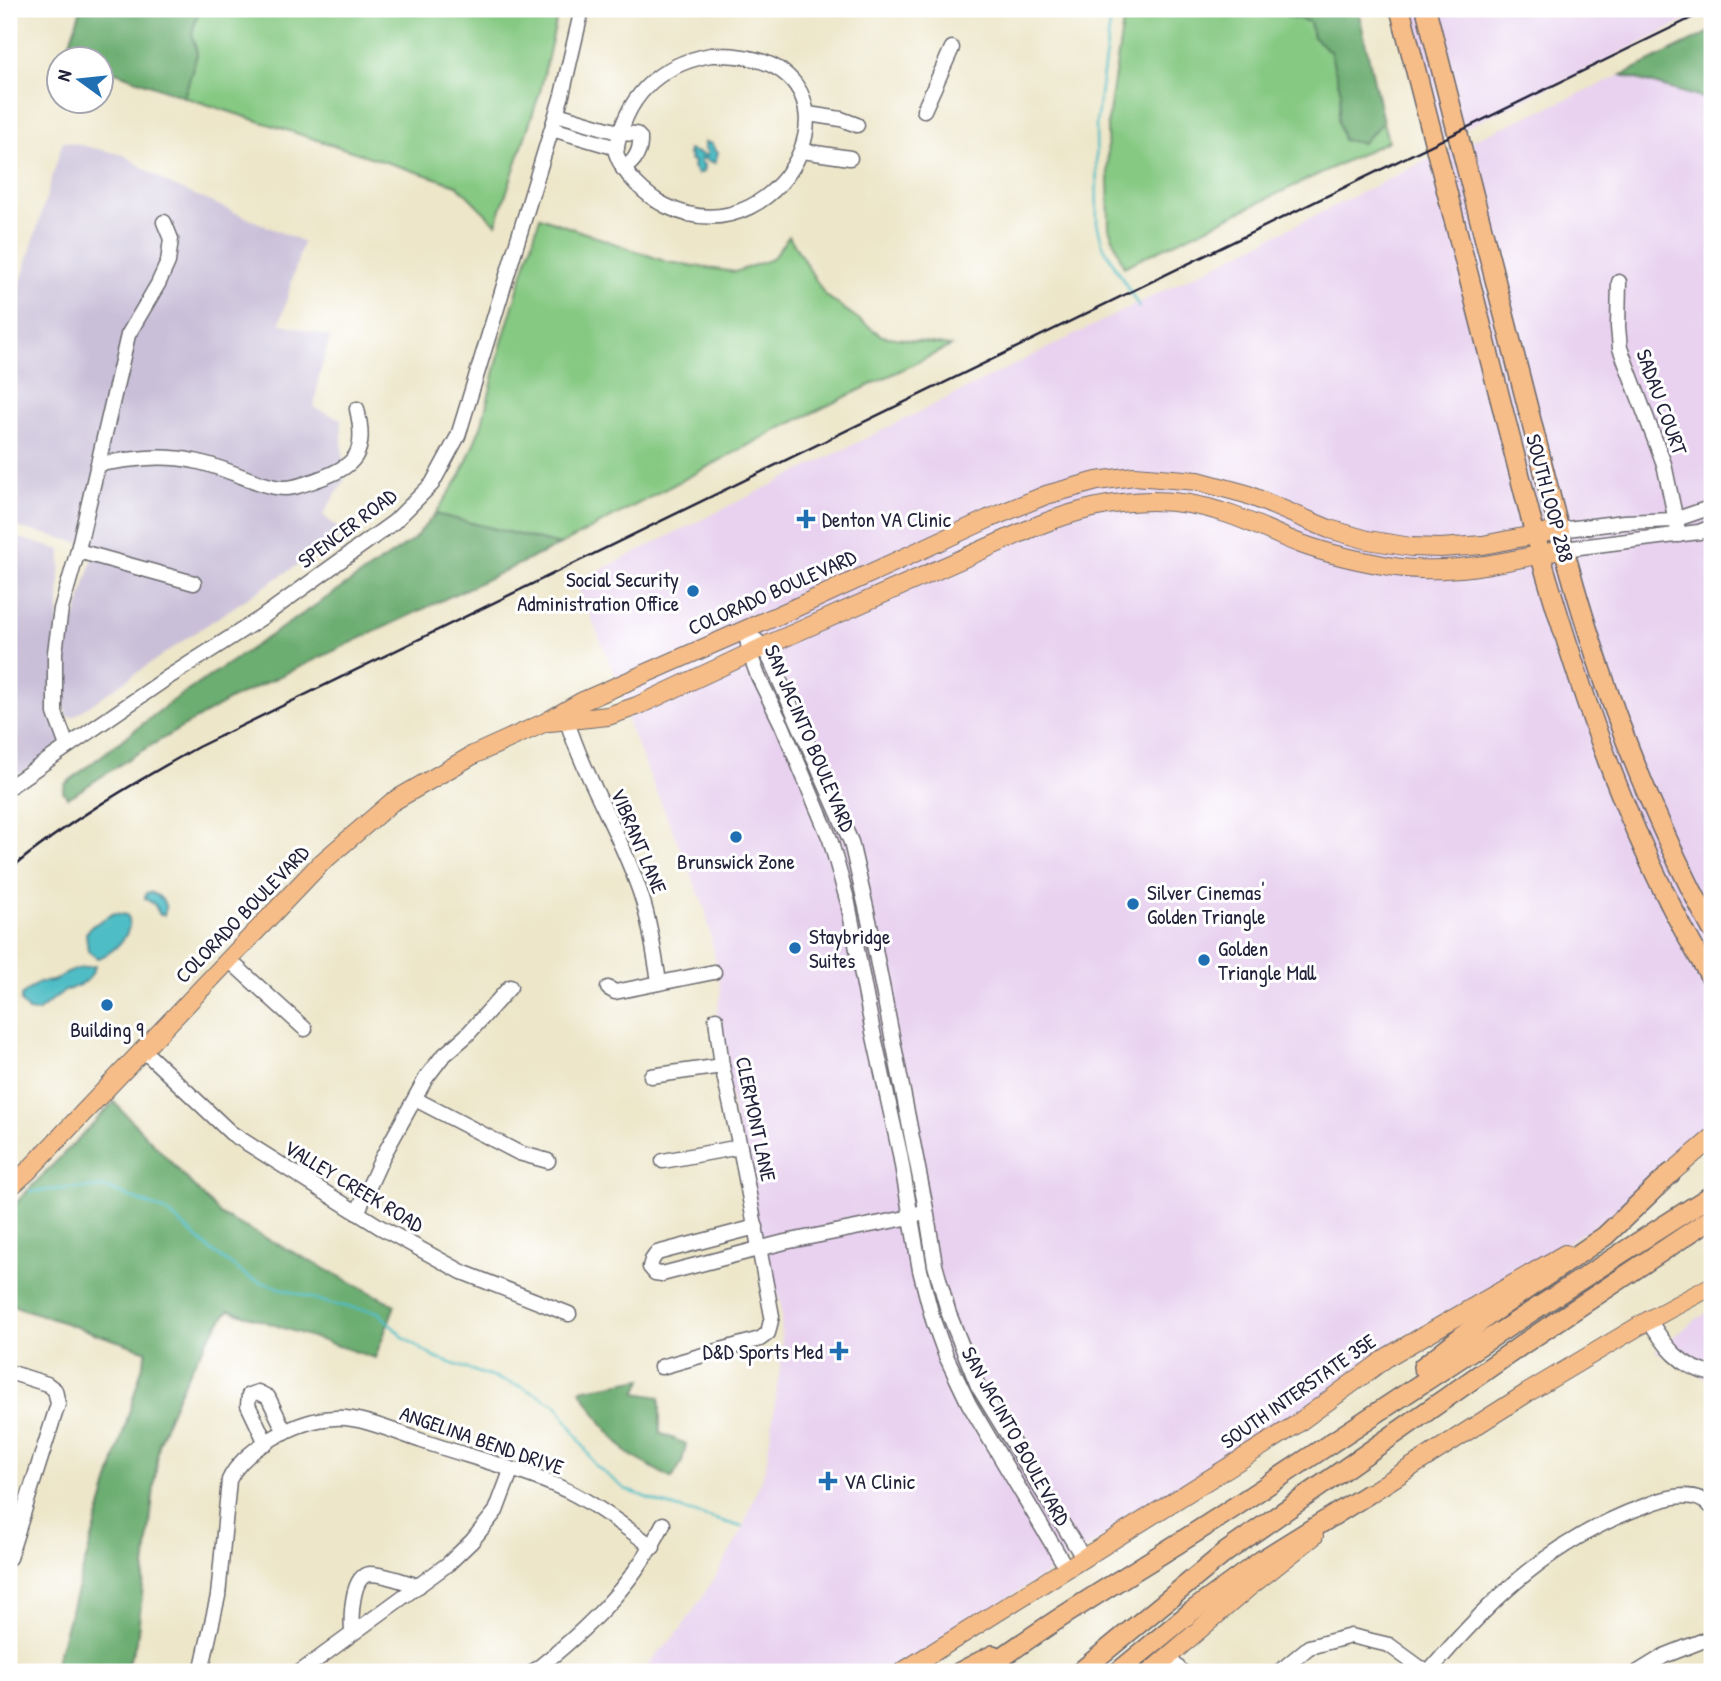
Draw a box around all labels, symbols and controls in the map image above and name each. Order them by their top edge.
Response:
north arrow [46,46,116,116]
text: N [50,67,77,84]
street label: SADAU COURT [1629,345,1695,460]
street label: SOUTH LOOP 288 [1519,431,1581,565]
street label: SPENCER ROAD [292,481,402,575]
place label: Denton VA Clinic [822,505,952,534]
marker: Denton VA Clinic [796,509,816,529]
street label: COLORADO BOULEVARD [683,542,861,642]
place label: Social Security Administration Office [517,565,679,618]
marker: Social Security Administration Office [685,583,701,599]
street label: SAN JACINTO BOULEVARD [758,640,863,836]
street label: VIBRANT LANE [604,784,674,898]
marker: Brunswick Zone [728,829,744,845]
street label: COLORADO BOULEVARD [169,839,315,989]
place label: Brunswick Zone [677,847,795,876]
place label: Silver Cinemas' Golden Triangle [1147,878,1266,931]
marker: Silver Cinemas' Golden Triangle [1125,896,1141,912]
place label: Staybridge Suites [809,922,890,975]
place label: Golden Triangle Mall [1218,934,1317,987]
marker: Staybridge Suites [787,940,803,956]
marker: Golden Triangle Mall [1196,952,1212,968]
marker: Building 9 [99,997,115,1013]
place label: Building 9 [70,1015,144,1044]
street label: CLERMONT LANE [729,1054,783,1184]
street label: VALLEY CREEK ROAD [279,1133,429,1239]
street label: SOUTH INTERSTATE 35E [1215,1327,1381,1455]
place label: D&D Sports Med [703,1337,823,1366]
marker: D&D Sports Med [829,1341,849,1361]
street label: SAN JACINTO BOULEVARD [955,1341,1077,1531]
street label: ANGELINA BEND DRIVE [396,1398,568,1482]
place label: VA Clinic [844,1467,916,1496]
marker: VA Clinic [818,1471,838,1491]

